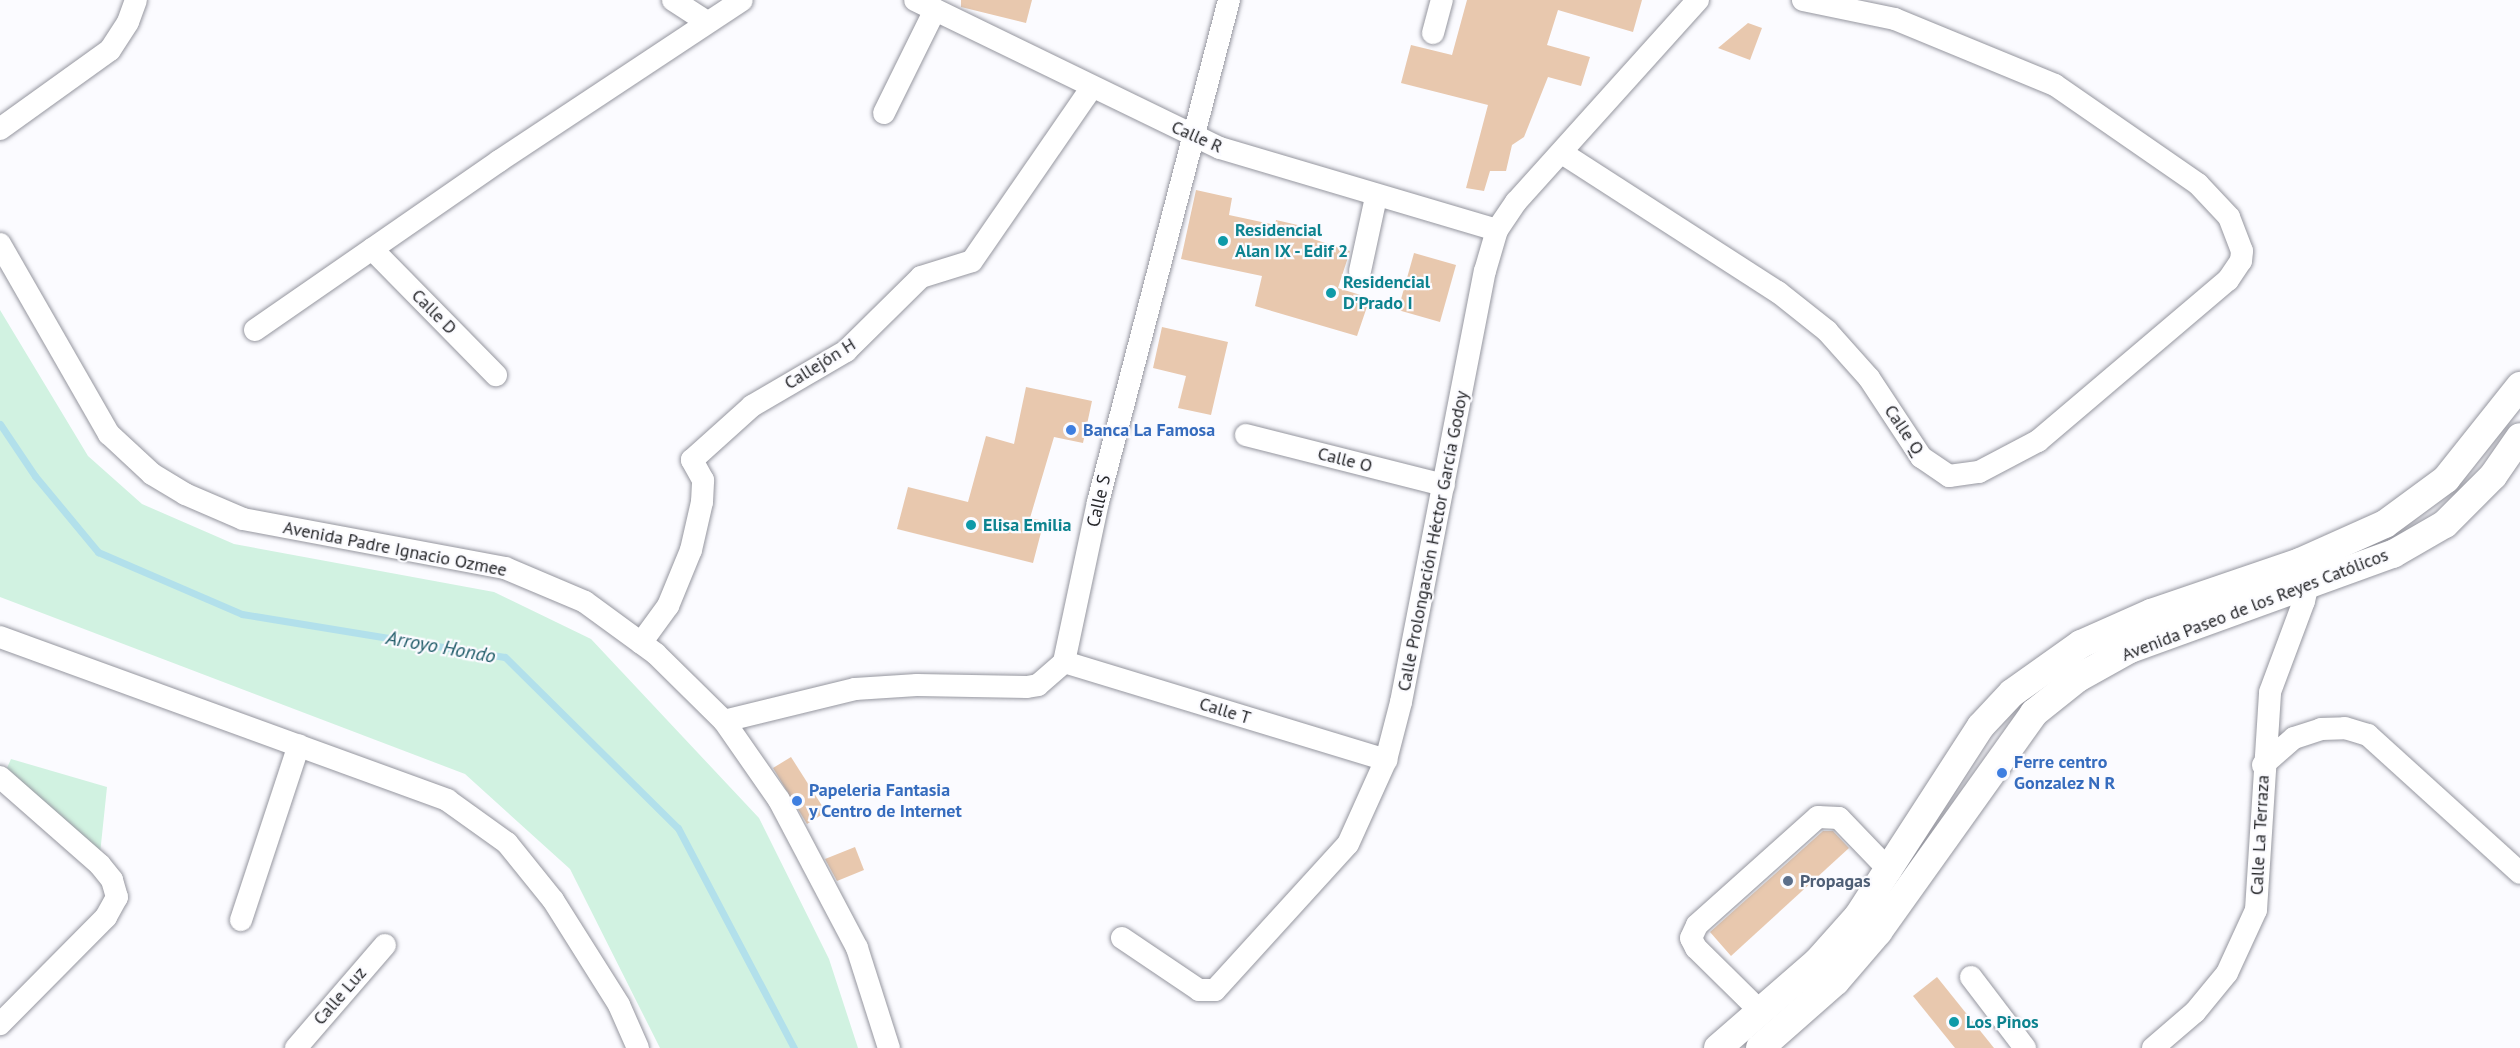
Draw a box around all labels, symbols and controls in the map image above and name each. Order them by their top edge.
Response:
street label: Calle R [1168,116,1226,158]
place label: Residencial Alan IX - Edif 2 [1235,220,1351,262]
marker: Residencial Alan IX - Edif 2 [1216,234,1230,248]
place label: Residencial D'Prado I [1343,272,1430,314]
street label: Calle D [407,285,461,339]
marker: Residencial D'Prado I [1324,286,1338,300]
street label: Callejón H [780,334,860,394]
street label: Calle Prolongación Héctor García Godoy [1393,389,1473,693]
street label: Calle Q [1879,401,1929,459]
place label: Banca La Famosa [1083,419,1215,441]
marker: Banca La Famosa [1064,423,1078,437]
street label: Calle O [1315,443,1375,477]
street label: Calle S [1083,473,1115,529]
place label: Elisa Emilia [983,514,1071,536]
street label: Avenida Padre Ignacio Ozmee [281,517,509,581]
marker: Elisa Emilia [964,518,978,532]
street label: Avenida Paseo de los Reyes Católicos [2119,544,2391,666]
water label: Arroyo Hondo [384,626,498,668]
street label: Calle T [1196,693,1254,729]
place label: Ferre centro Gonzalez N R [2014,752,2116,795]
marker: Ferre centro Gonzalez N R [1995,766,2009,780]
street label: Calle La Terraza [2246,774,2274,896]
place label: Papeleria Fantasia y Centro de Internet [809,780,963,822]
marker: Papeleria Fantasia y Centro de Internet [790,794,804,808]
place label: Propagas [1800,870,1871,892]
marker: Propagas [1781,874,1795,888]
street label: Calle Luz [309,962,371,1030]
place label: Los Pinos [1966,1011,2039,1033]
marker: Los Pinos [1947,1015,1961,1029]

